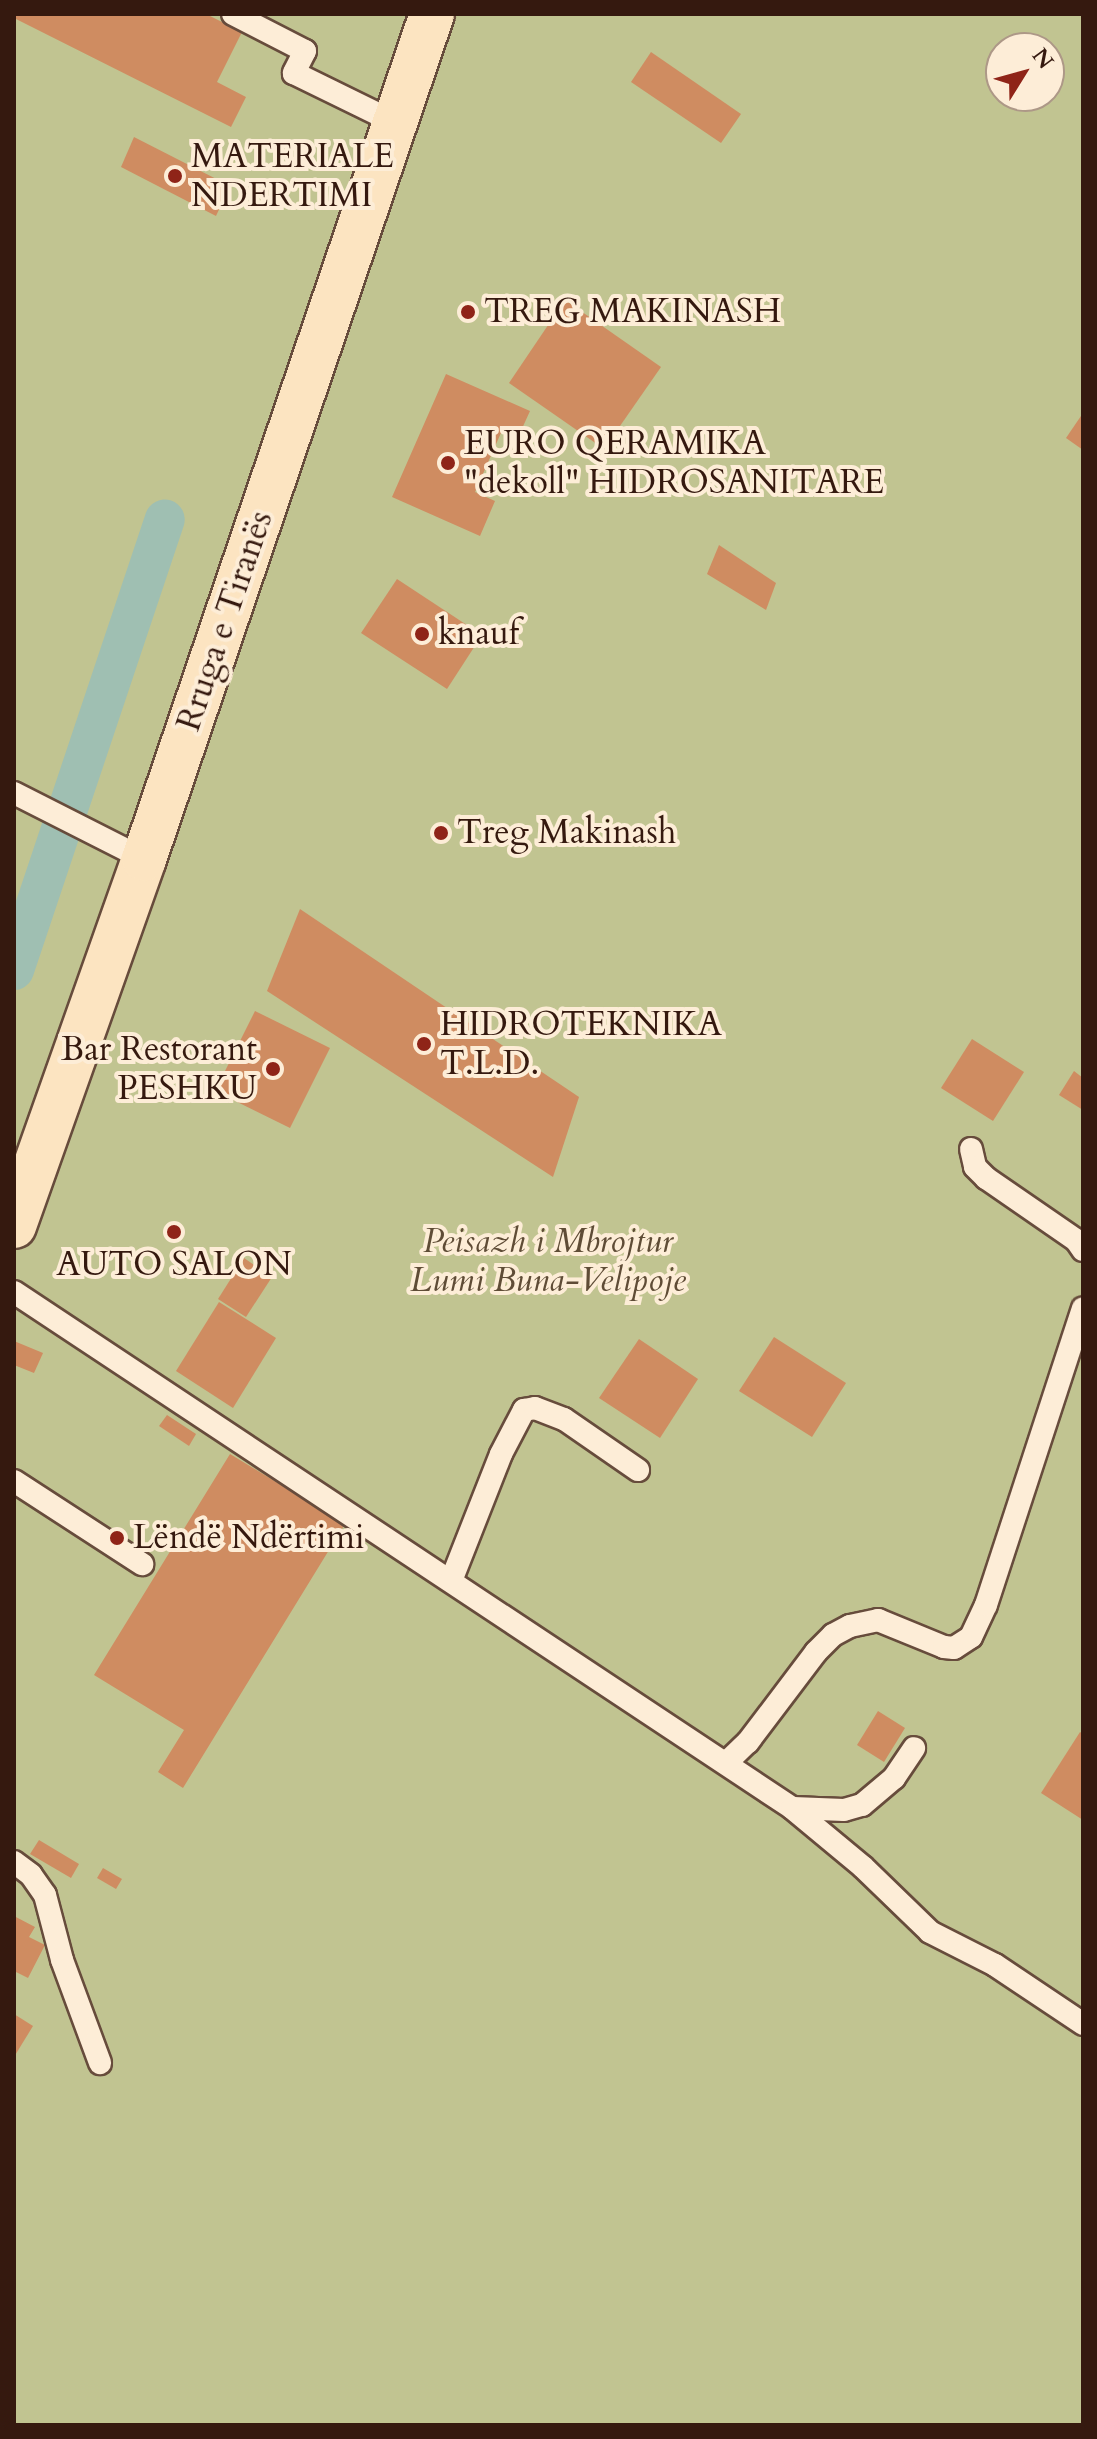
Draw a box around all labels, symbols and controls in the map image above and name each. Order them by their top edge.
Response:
north arrow [985,32,1065,112]
text: N [1025,42,1060,75]
place label: MATERIALE NDERTIMI [191,136,394,216]
marker: MATERIALE NDERTIMI [166,167,184,185]
place label: TREG MAKINASH [484,292,781,332]
marker: TREG MAKINASH [459,303,477,321]
place label: EURO QERAMIKA "dekoll" HIDROSANITARE [464,423,884,502]
marker: EURO QERAMIKA "dekoll" HIDROSANITARE [439,454,457,472]
street label: Rruga e Tiranës [168,506,282,736]
place label: knauf [438,614,519,654]
marker: knauf [413,625,431,643]
place label: Treg Makinash [457,813,676,853]
marker: Treg Makinash [432,824,450,842]
place label: HIDROTEKNIKA T.L.D. [440,1004,722,1084]
place label: Bar Restorant PESHKU [61,1029,257,1108]
marker: HIDROTEKNIKA T.L.D. [415,1035,433,1053]
marker: Bar Restorant PESHKU [264,1060,282,1078]
park label: Peisazh i Mbrojtur Lumi Buna-Velipoje [410,1221,686,1300]
marker: AUTO SALON [165,1223,183,1241]
place label: AUTO SALON [56,1245,292,1285]
place label: Lëndë Ndërtimi [133,1518,365,1558]
marker: Lëndë Ndërtimi [108,1529,126,1547]

